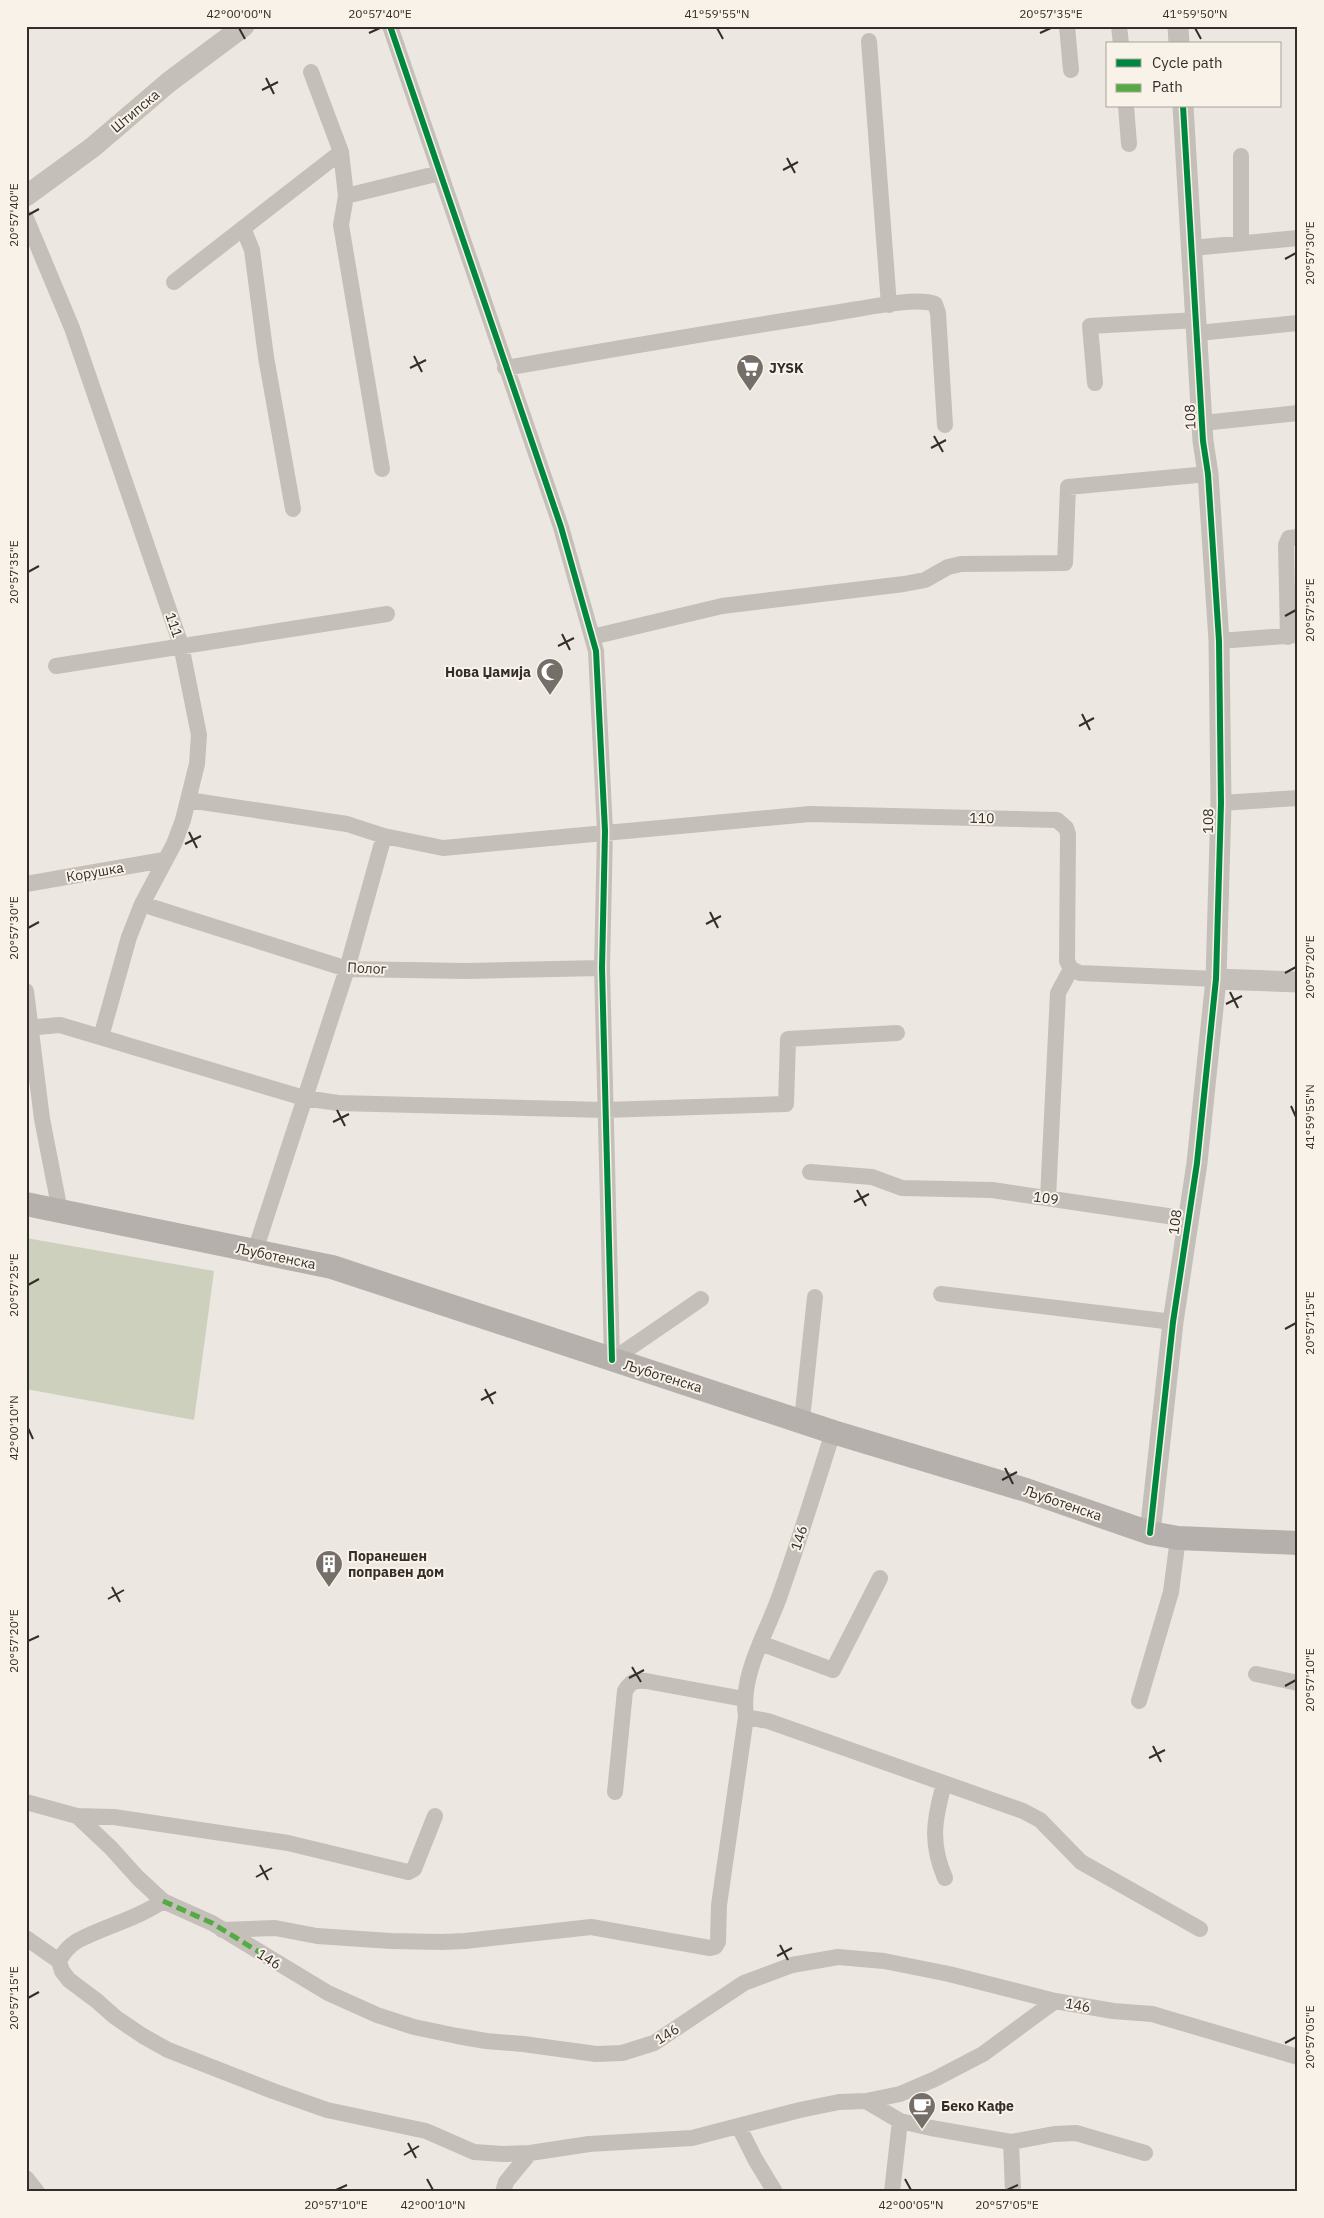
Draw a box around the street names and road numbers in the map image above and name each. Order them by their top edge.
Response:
street label: Штипска [107,85,164,137]
street label: 108 [1181,404,1199,430]
street label: 111 [161,610,187,640]
street label: 108 [1199,808,1217,834]
street label: 110 [969,809,995,827]
street label: Корушка [65,858,126,886]
street label: Полог [347,958,387,978]
street label: 109 [1032,1187,1060,1209]
street label: 108 [1164,1208,1186,1236]
street label: Љуботенска [234,1239,318,1273]
street label: Љуботенска [622,1356,705,1397]
street label: Љуботенска [1022,1481,1105,1525]
street label: 146 [787,1523,811,1553]
street label: 146 [254,1945,284,1973]
street label: 146 [1064,1994,1092,2016]
street label: 146 [652,2020,682,2048]

